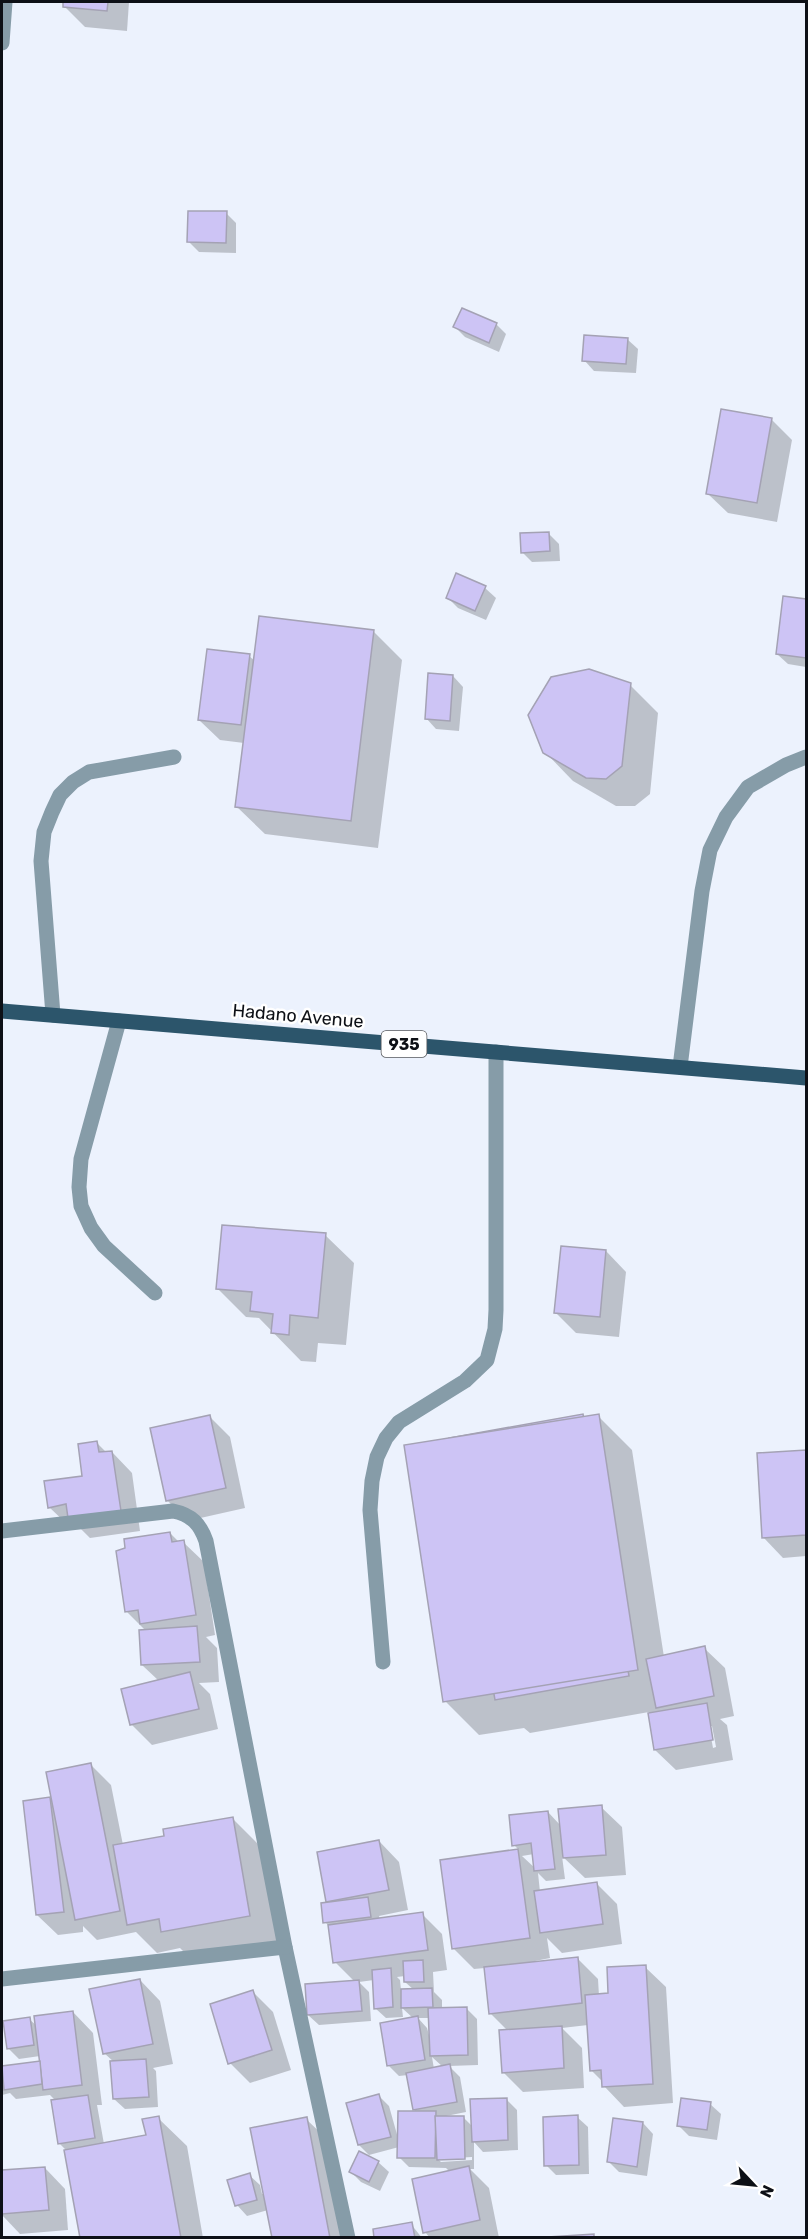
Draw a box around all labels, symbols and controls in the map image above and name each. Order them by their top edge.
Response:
street label: Hadano Avenue [231,999,365,1033]
road number: 935 [382,1031,426,1057]
north arrow [724,2155,784,2215]
text: N [756,2182,778,2201]

